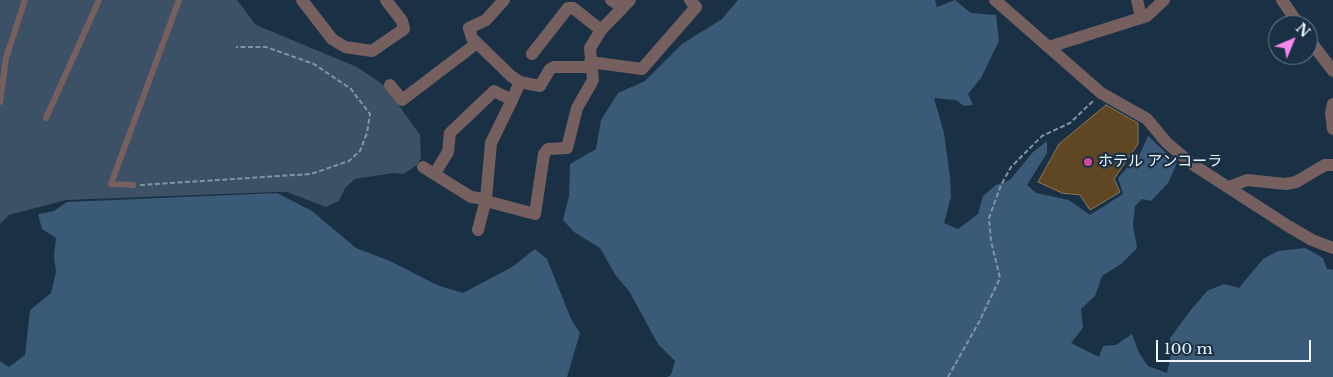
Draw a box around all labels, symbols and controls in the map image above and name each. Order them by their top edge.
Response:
north arrow [1268,15,1318,65]
text: N [1292,19,1314,41]
place label: ホテル アンコーラ [1098,153,1222,171]
marker: ホテル アンコーラ [1082,156,1094,168]
scale bar [1158,330,1313,362]
text: 100 m [1164,339,1213,358]

